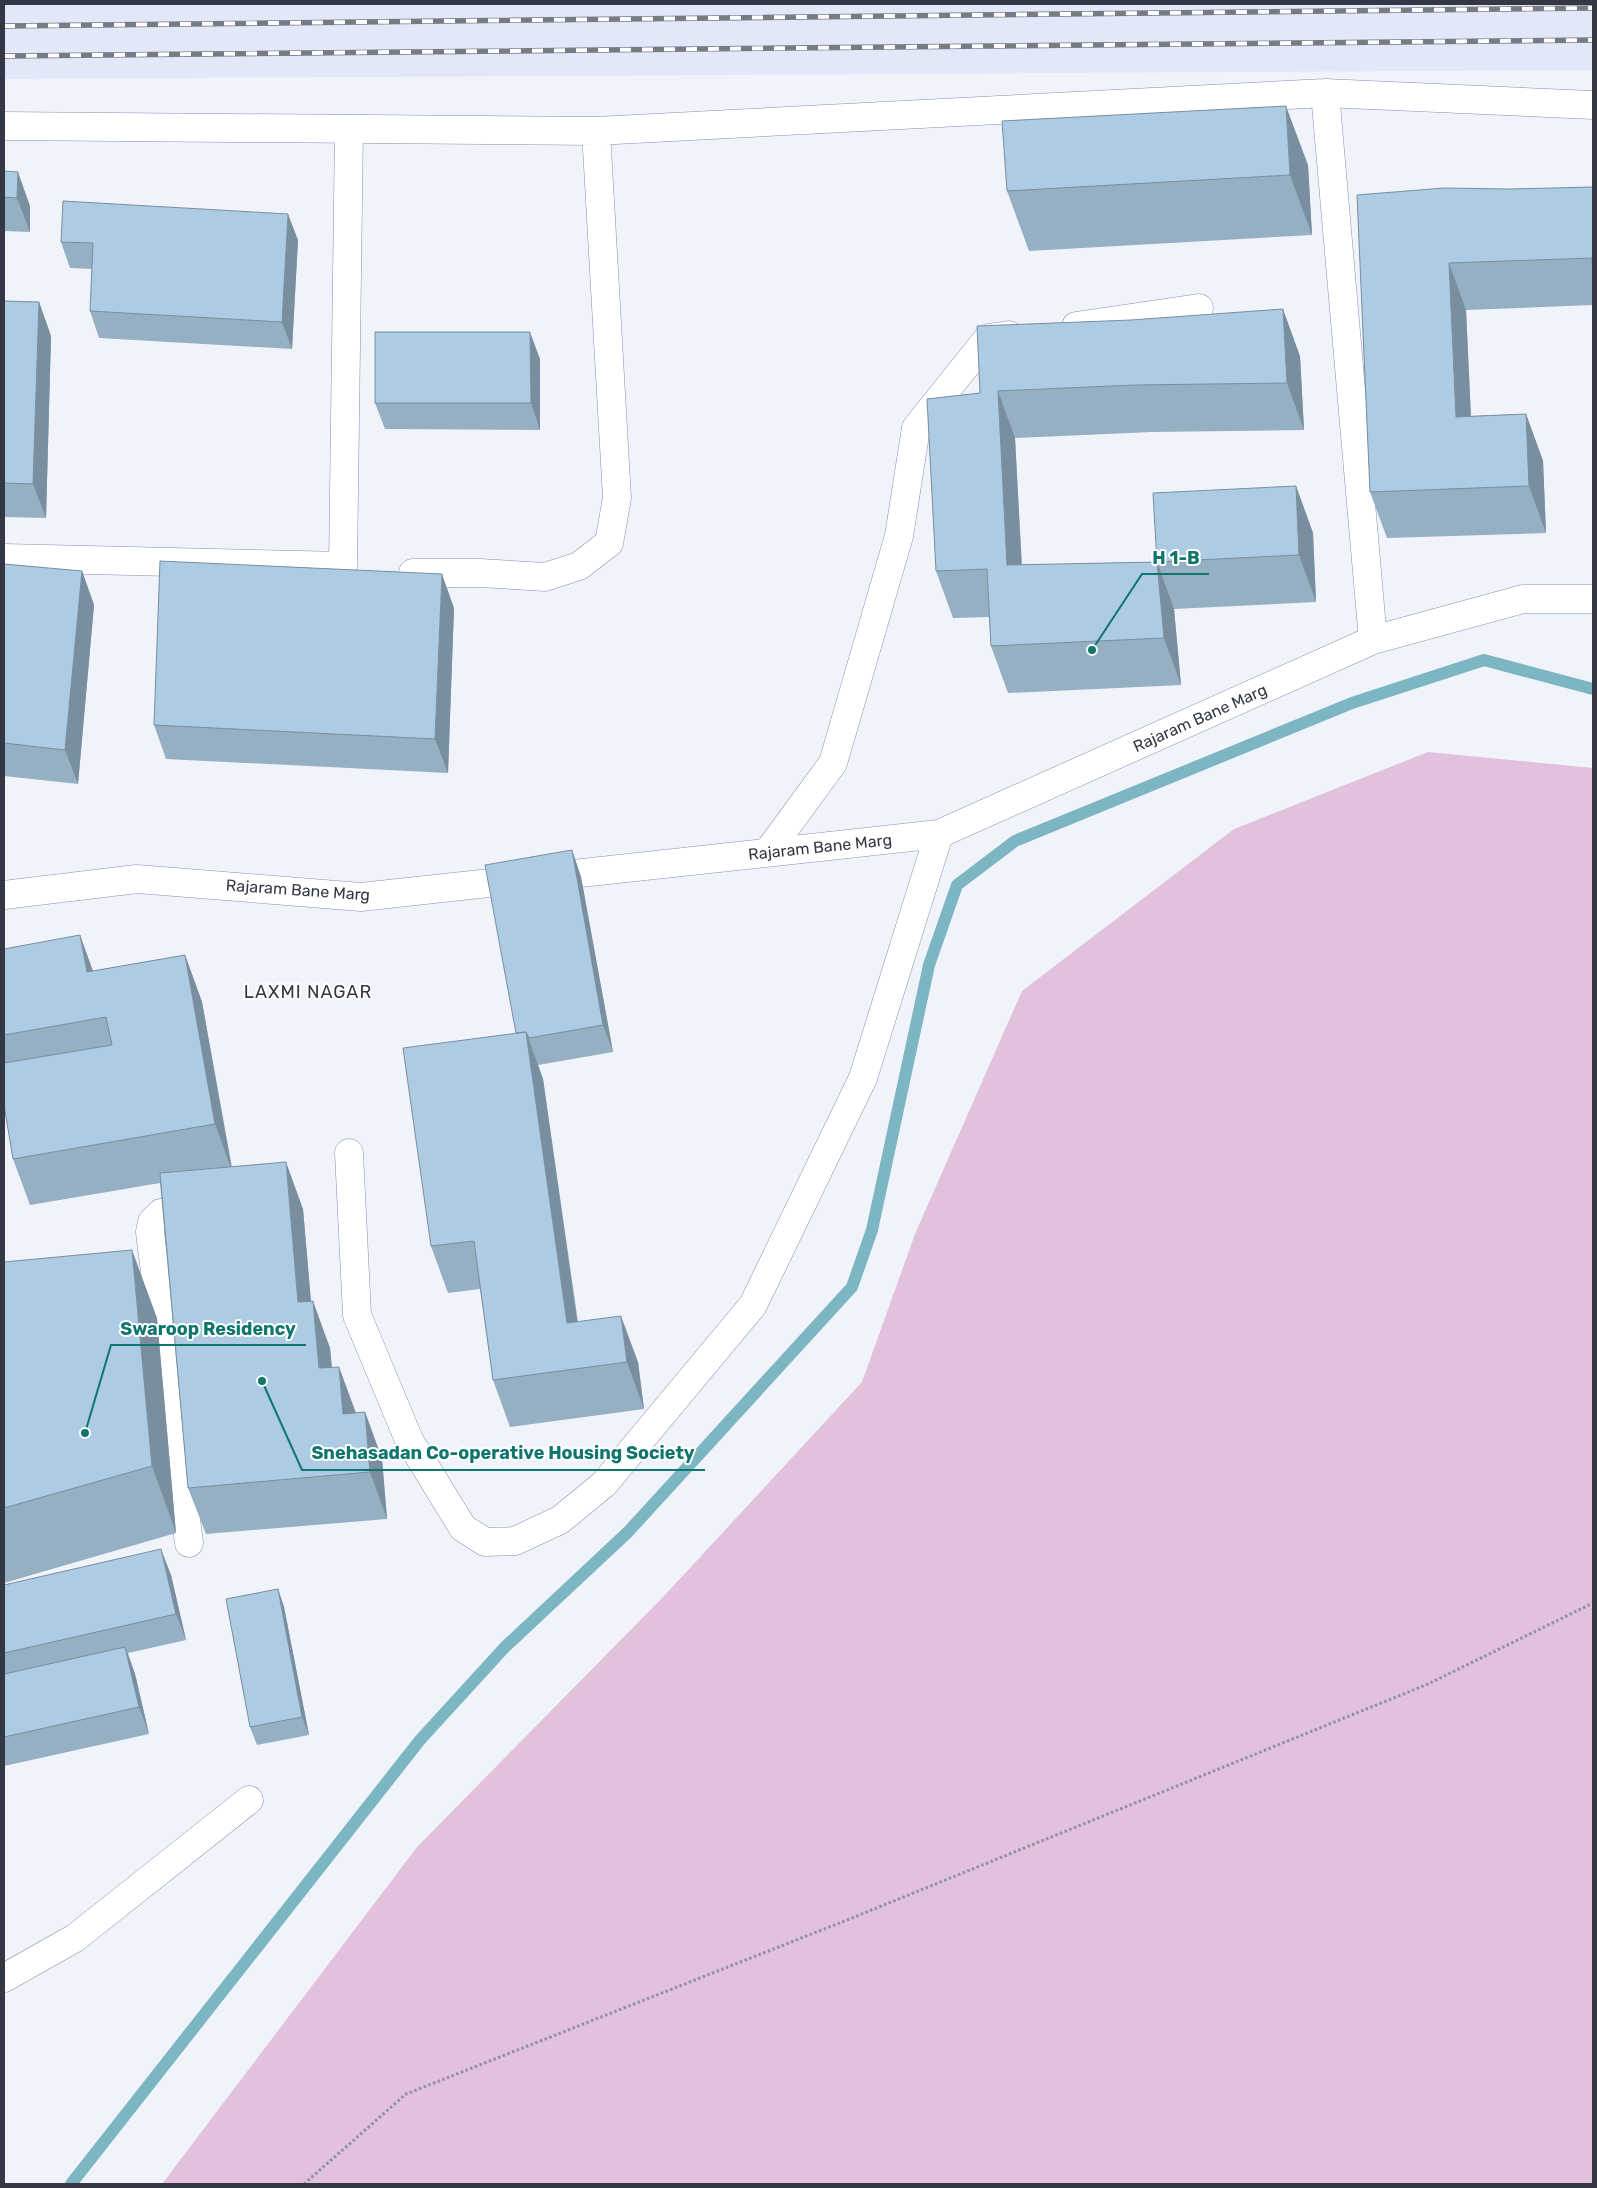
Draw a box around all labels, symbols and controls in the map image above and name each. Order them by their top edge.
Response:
callout: H 1-B [1142,541,1209,574]
text: H 1-B [1152,547,1200,569]
street label: Rajaram Bane Marg [1130,680,1270,756]
street label: Rajaram Bane Marg [747,830,893,864]
street label: Rajaram Bane Marg [225,875,371,905]
district label: LAXMI NAGAR [244,981,372,1003]
callout: Swaroop Residency [111,1312,306,1345]
text: Swaroop Residency [120,1318,296,1340]
callout: Snehasadan Co-operative Housing Society [302,1437,705,1470]
text: Snehasadan Co-operative Housing Society [311,1442,695,1464]

